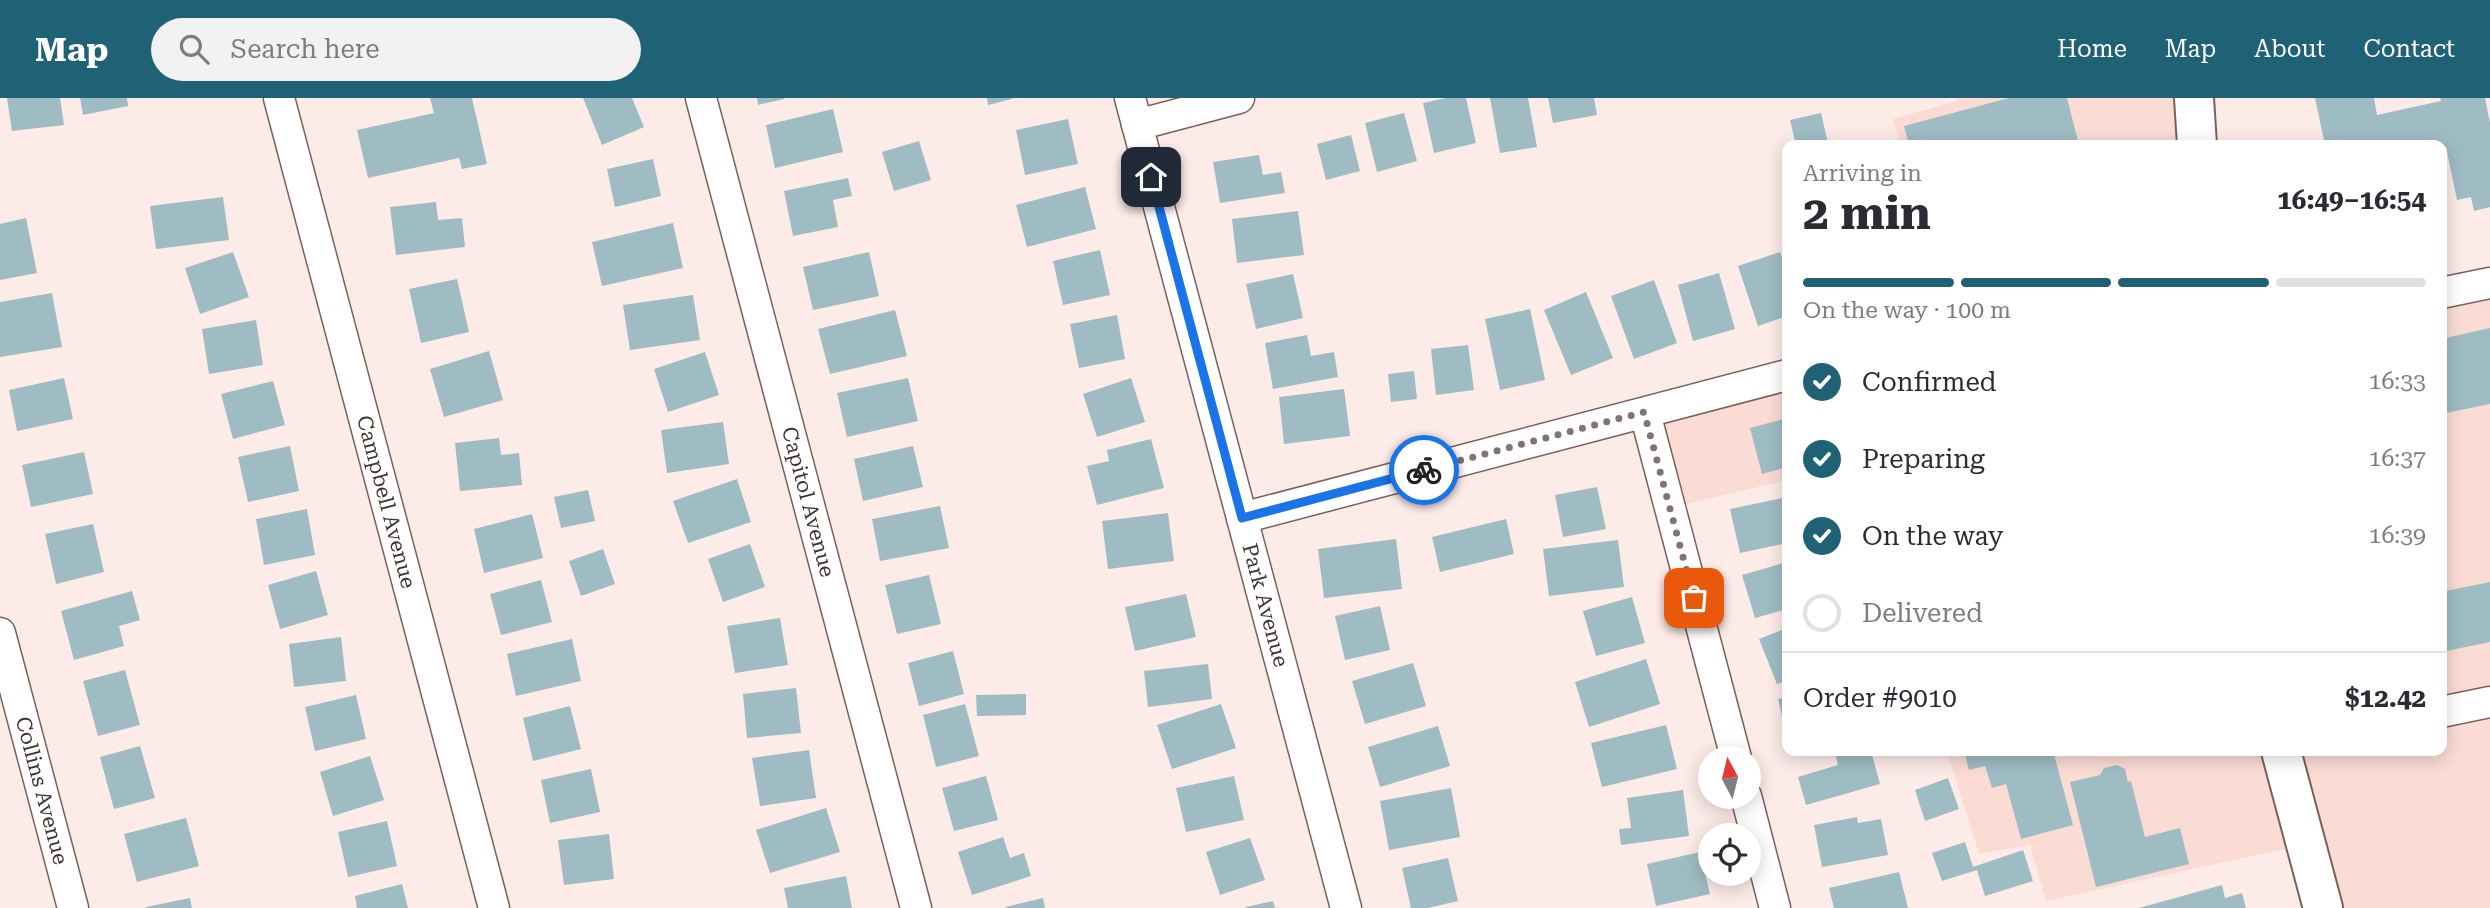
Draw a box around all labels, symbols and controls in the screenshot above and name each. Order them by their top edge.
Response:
search box [151,18,641,81]
text: Map [35,30,109,69]
icon: search [175,30,213,68]
text: Search here [231,34,380,64]
text: Home [2057,35,2127,63]
text: Map [2165,35,2216,63]
text: About [2254,35,2325,63]
text: Contact [2363,35,2455,63]
pin [1121,147,1181,207]
icon: home [1132,158,1170,196]
text: Arriving in [1803,160,1922,187]
text: 16:49–16:54 [2277,185,2426,215]
text: 2 min [1803,186,1931,240]
text: On the way · 100 m [1803,297,2011,324]
icon: check [1803,363,1841,401]
text: Confirmed [1862,367,1997,397]
text: 16:33 [2369,368,2426,395]
street label: Campbell Avenue [352,413,421,591]
street label: Capitol Avenue [777,424,840,580]
courier [1389,435,1459,505]
icon: check [1803,440,1841,478]
text: Preparing [1862,444,1985,474]
text: 16:37 [2369,445,2426,472]
icon: bike [1405,451,1443,489]
icon: check [1803,517,1841,555]
text: On the way [1862,521,2003,551]
text: 16:39 [2369,522,2426,549]
street label: Park Avenue [1237,541,1293,670]
pin [1664,568,1724,628]
icon: bag [1675,579,1713,617]
text: Delivered [1862,598,1983,628]
text: Order #9010 [1803,683,1957,713]
text: $12.42 [2345,683,2426,713]
street label: Collins Avenue [11,714,73,867]
north arrow [1698,746,1760,808]
map controls [1698,746,1761,886]
button: locate [1698,823,1761,886]

